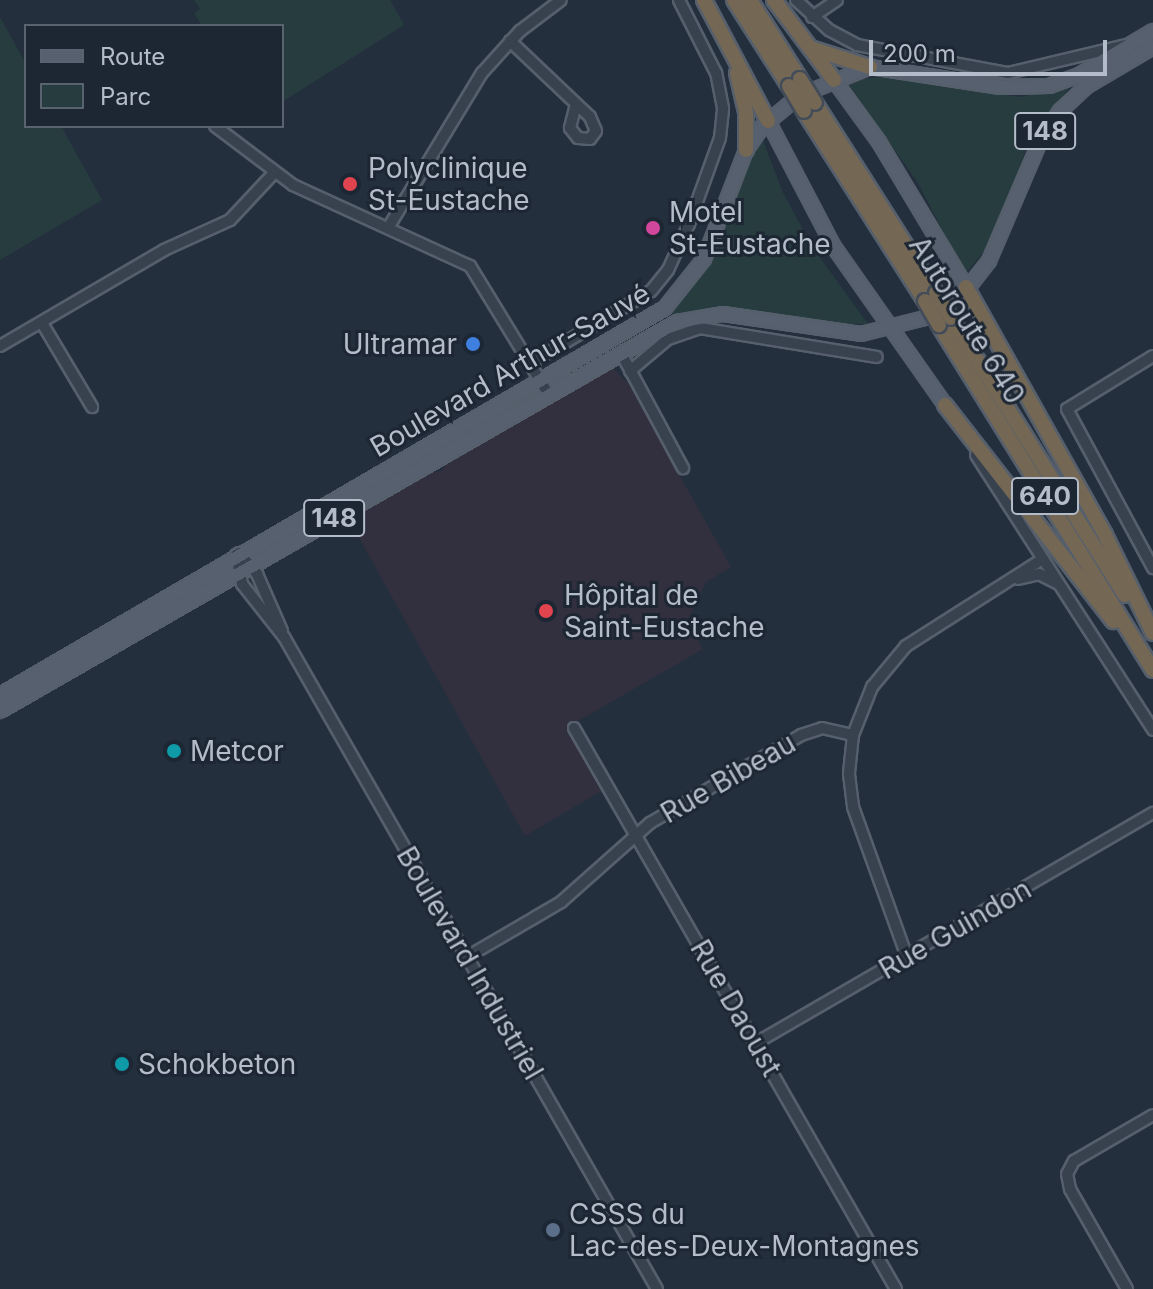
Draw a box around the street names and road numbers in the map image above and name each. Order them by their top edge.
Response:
road number: 148 [1013,109,1077,153]
street label: Autoroute 640 [902,230,1032,410]
street label: Boulevard Arthur-Sauvé [364,276,656,464]
road number: 640 [1011,474,1079,518]
road number: 148 [302,496,366,540]
street label: Rue Bibeau [655,726,801,830]
street label: Boulevard Industriel [390,841,550,1085]
street label: Rue Guindon [873,872,1037,986]
street label: Rue Daoust [683,934,789,1082]

